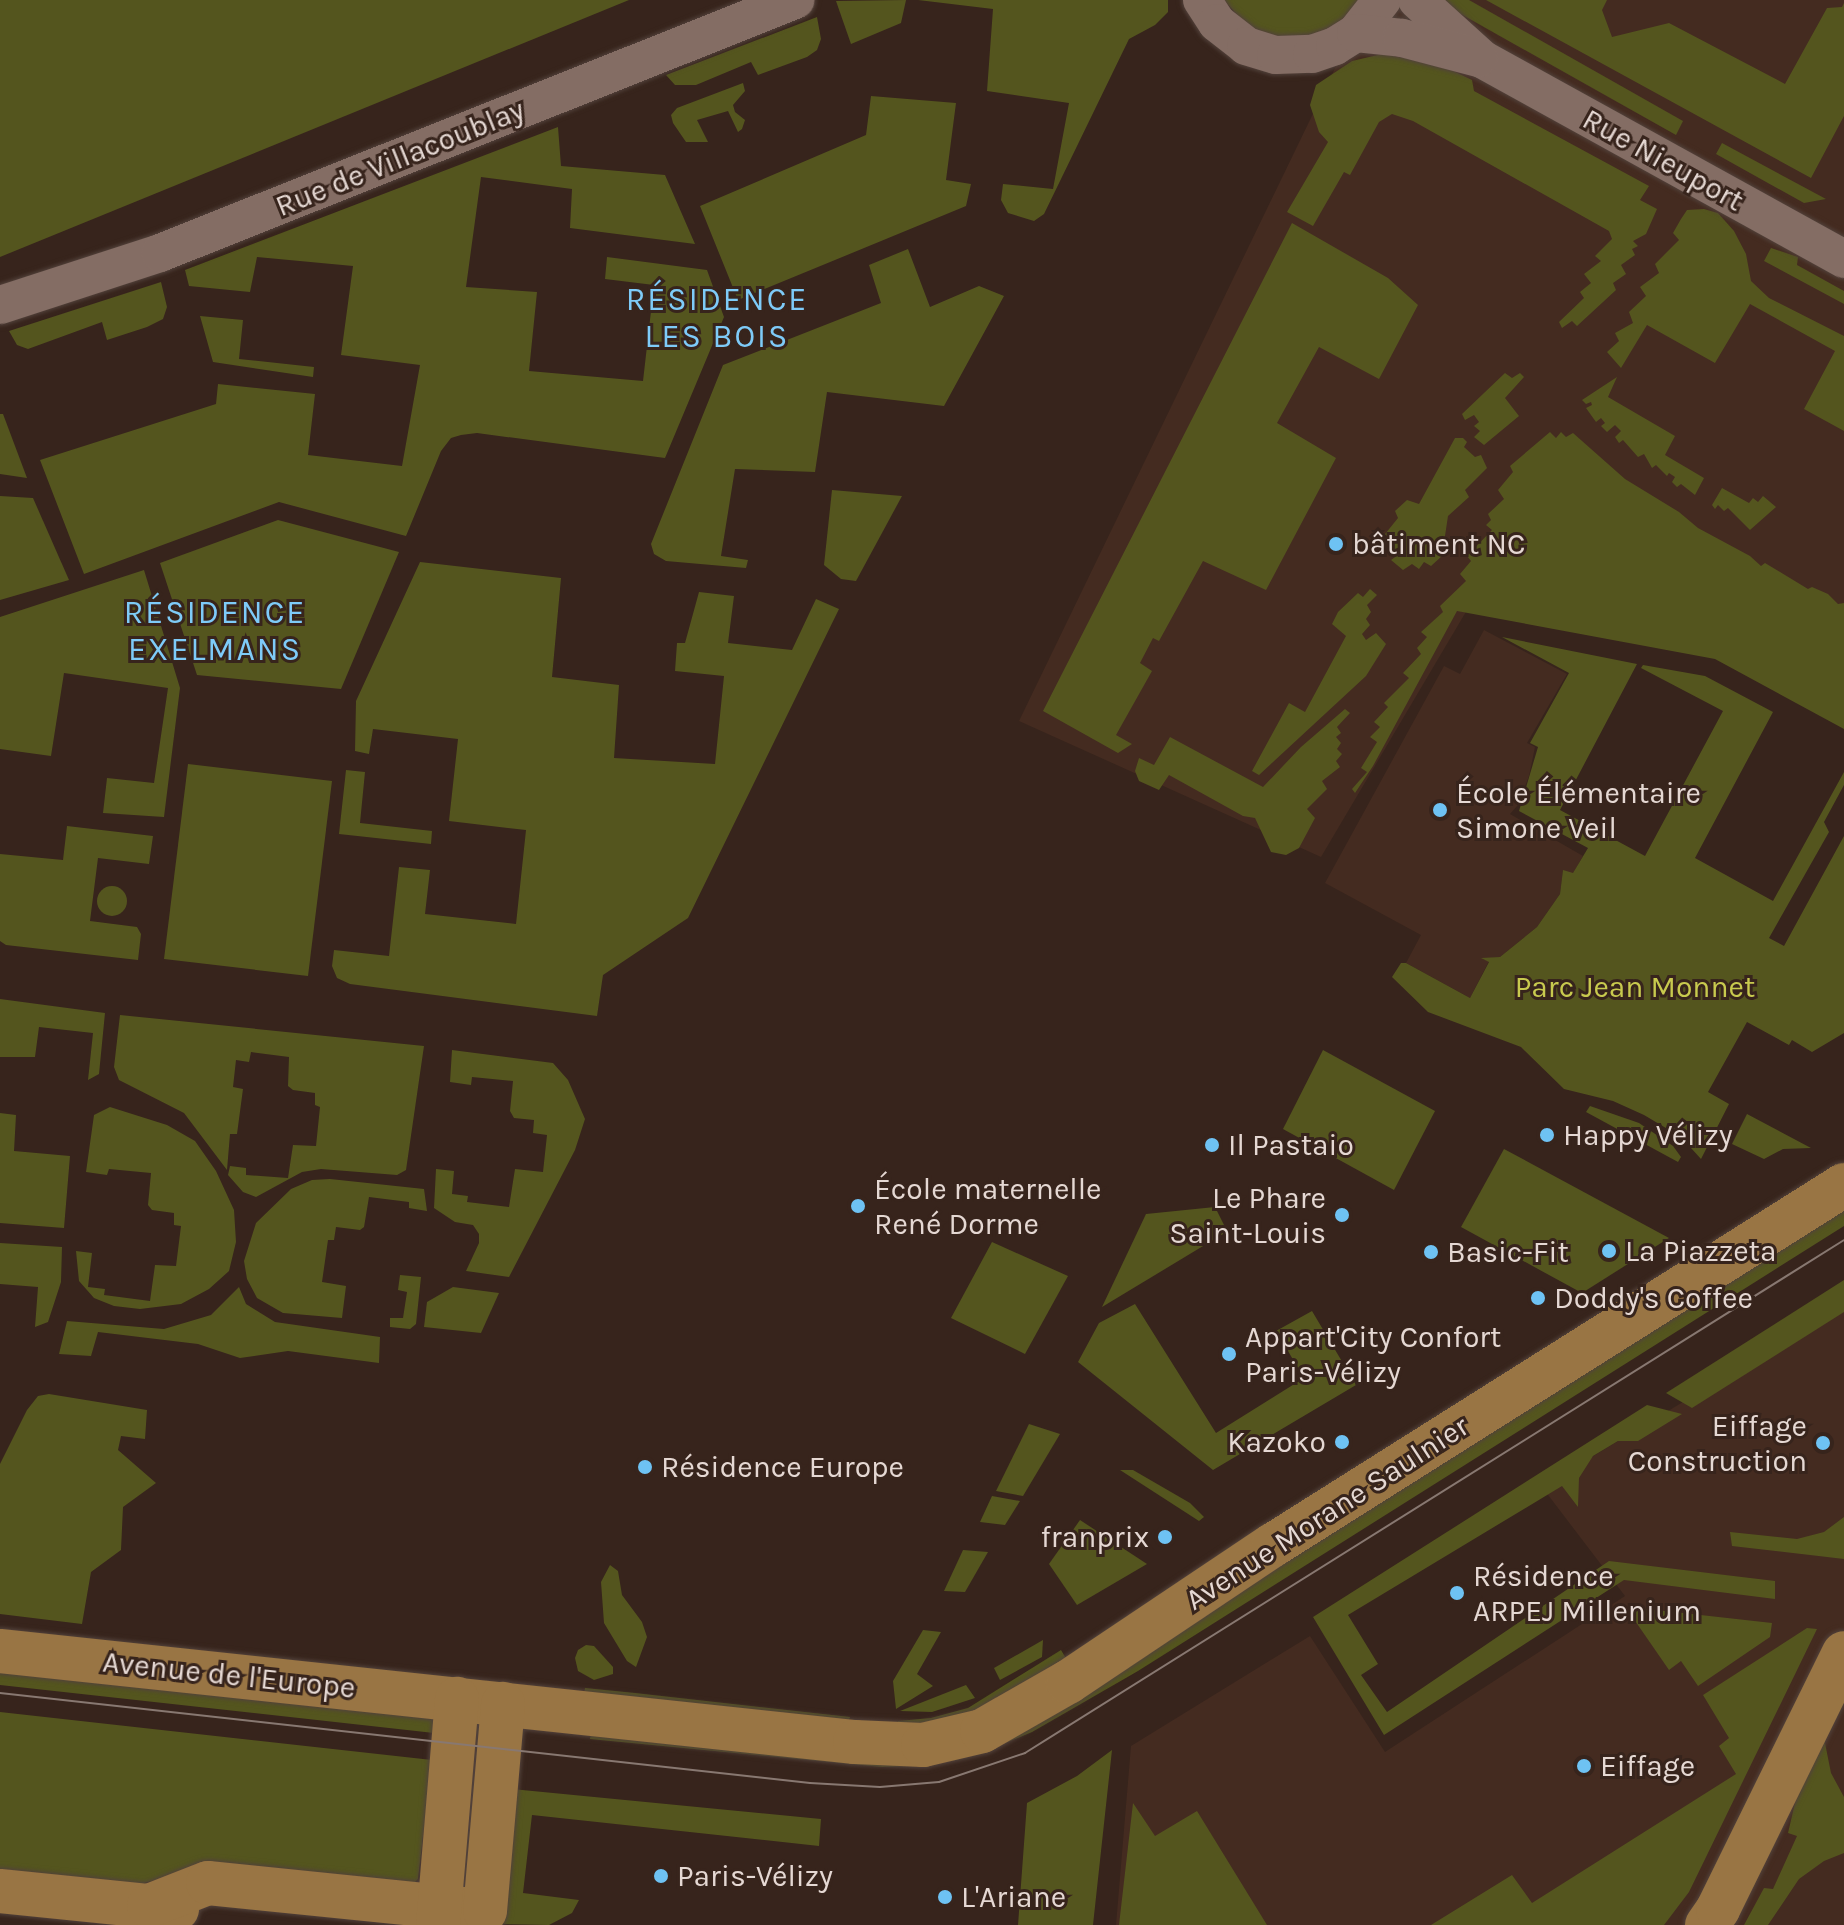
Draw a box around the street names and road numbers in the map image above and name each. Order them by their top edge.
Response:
street label: Rue de Villacoublay [270,92,530,224]
street label: Rue Nieuport [1576,101,1750,219]
street label: Avenue Morane Saulnier [1179,1408,1475,1618]
street label: Avenue de l'Europe [101,1644,357,1706]

